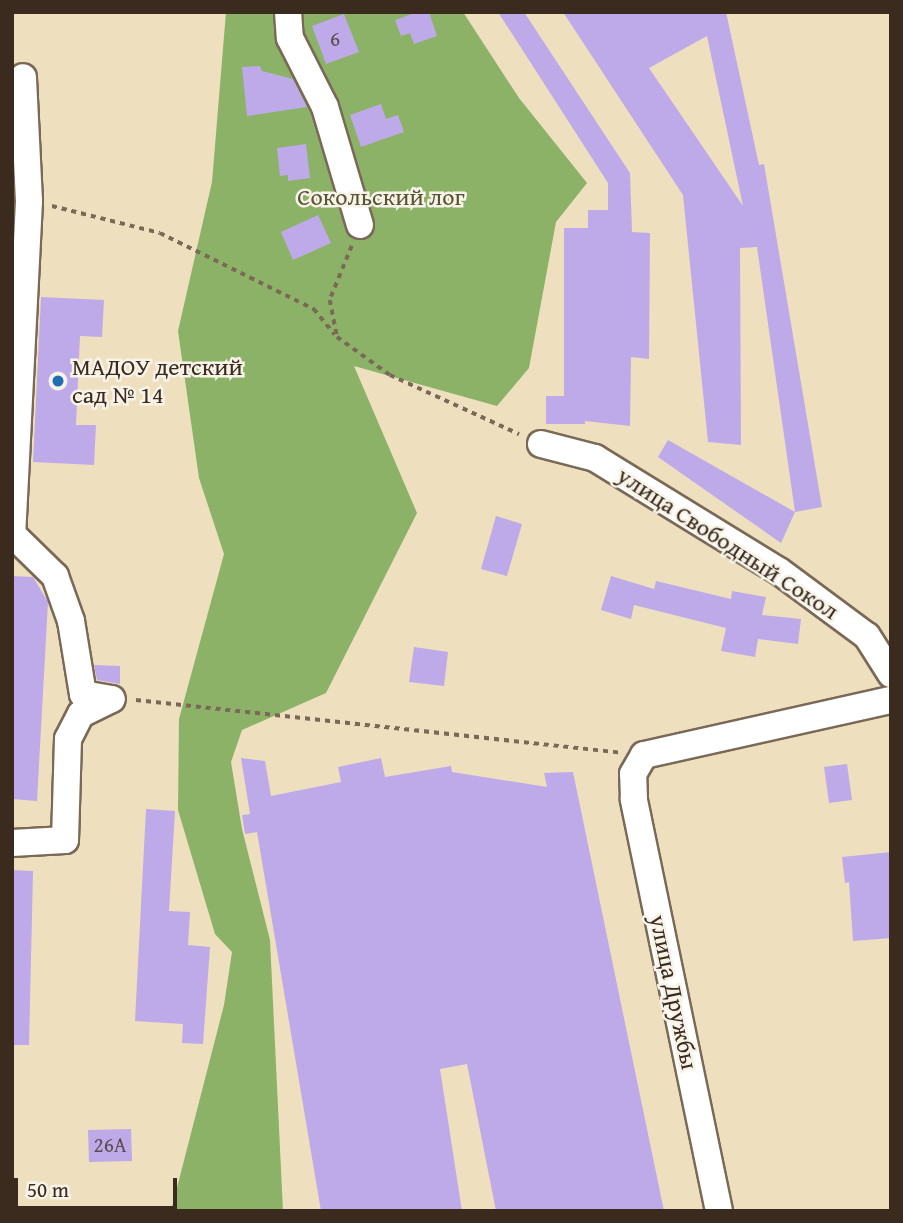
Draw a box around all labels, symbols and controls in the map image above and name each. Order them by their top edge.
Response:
house number: 6 [330,26,340,52]
park label: Сокольский лог [297,183,465,211]
place label: МАДОУ детский сад № 14 [72,353,243,409]
marker: МАДОУ детский сад № 14 [50,373,66,389]
street label: улица Свободный Сокол [612,461,844,625]
street label: улица Дружбы [644,912,704,1072]
house number: 26А [94,1132,126,1158]
scale bar [18,1164,180,1208]
text: 50 m [27,1174,69,1205]

